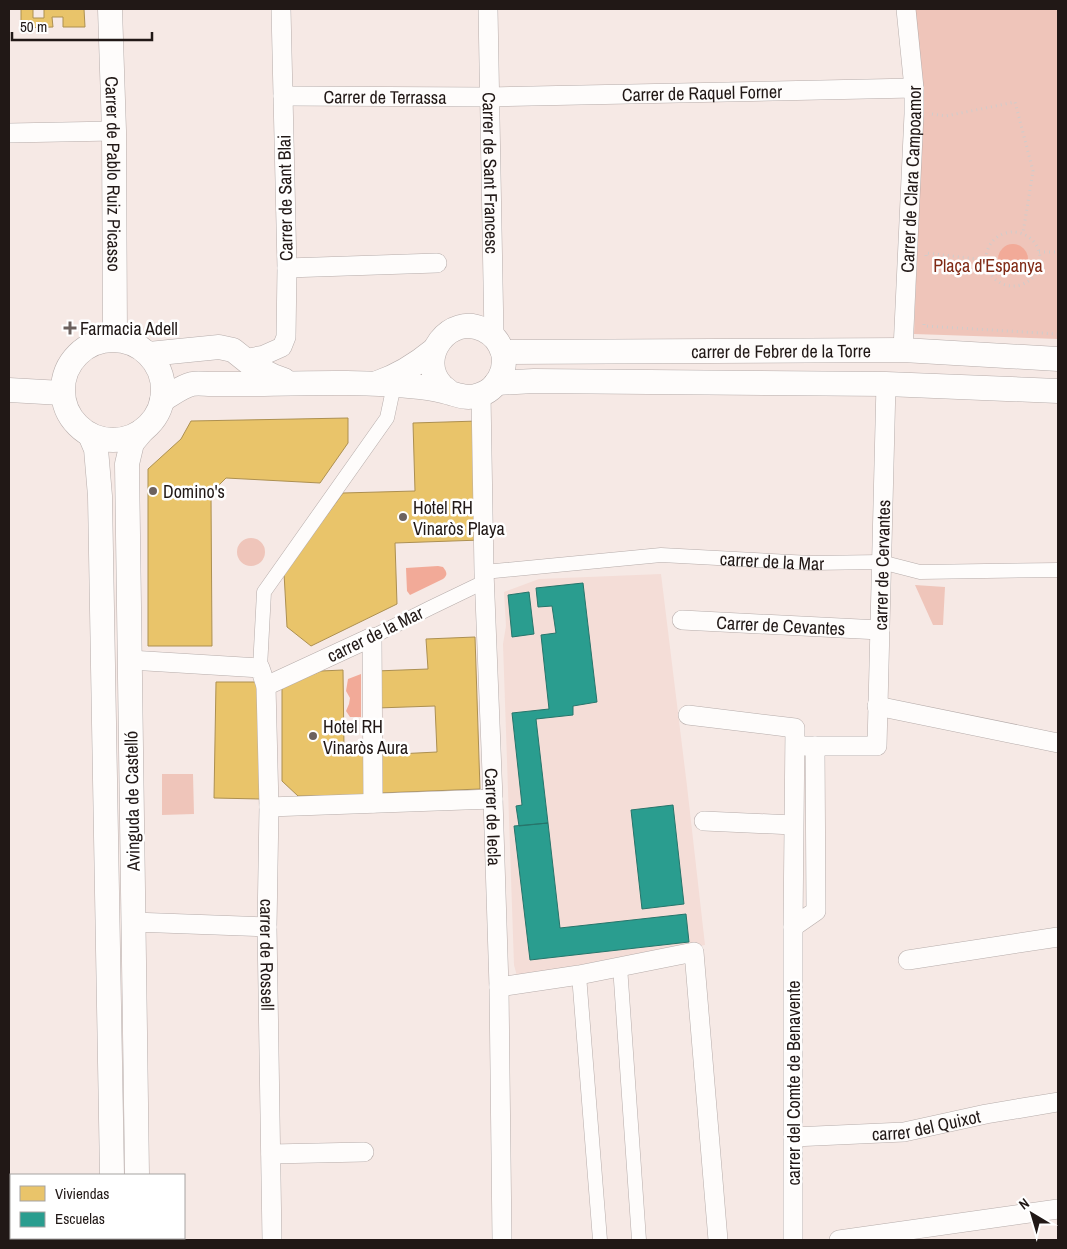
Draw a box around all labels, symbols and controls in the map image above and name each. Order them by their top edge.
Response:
scale bar [12,10,152,42]
text: 50 m [20,16,47,37]
street label: Carrer de Pablo Ruiz Picasso [100,76,127,272]
street label: Carrer de Raquel Forner [622,78,782,107]
street label: Carrer de Terrassa [323,84,447,109]
street label: Carrer de Clara Campoamor [894,86,927,273]
street label: Carrer de Sant Francesc [477,92,505,254]
street label: Carrer de Sant Blai [271,135,299,261]
park label: Plaça d'Espanya [933,253,1043,278]
place label: Farmacia Adell [80,316,178,341]
marker: Farmacia Adell [64,322,76,334]
street label: carrer de Febrer de la Torre [691,338,871,364]
place label: Domino's [163,479,225,504]
marker: Domino's [147,485,159,497]
place label: Hotel RH Vinaròs Playa [413,495,505,541]
street label: carrer de Cervantes [867,499,896,631]
marker: Hotel RH Vinaròs Playa [397,511,409,523]
street label: carrer de la Mar [719,546,824,575]
street label: carrer de la Mar [323,600,427,668]
street label: Carrer de Cevantes [716,609,846,641]
place label: Hotel RH Vinaròs Aura [323,714,408,760]
marker: Hotel RH Vinaròs Aura [307,730,319,742]
street label: Avinguda de Castelló [118,731,146,872]
street label: Carrer de Iecla [479,767,508,866]
street label: carrer de Rossell [254,899,281,1011]
street label: carrer del Comte de Benavente [781,980,806,1186]
street label: carrer del Quixot [871,1103,983,1146]
legend [10,1174,185,1239]
text: Viviendas [55,1183,110,1204]
north arrow [1007,1189,1057,1239]
text: N [1015,1194,1033,1213]
text: Escuelas [55,1208,105,1229]

